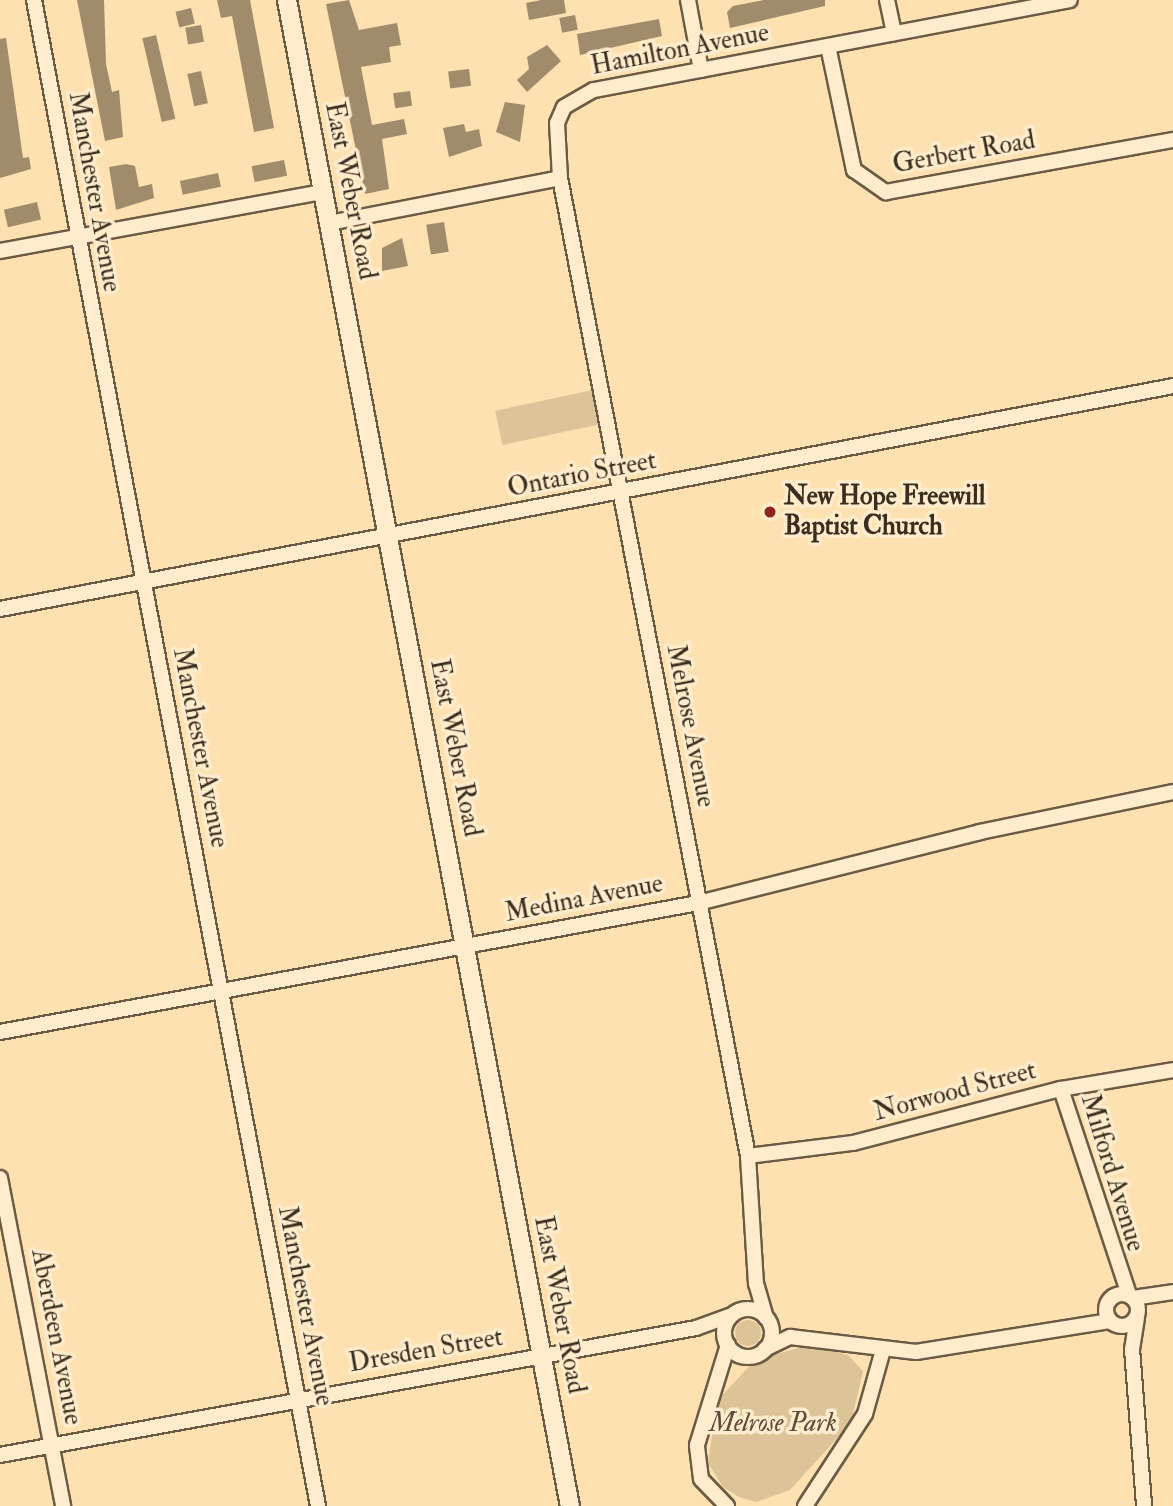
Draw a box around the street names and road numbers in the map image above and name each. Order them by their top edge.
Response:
street label: Hamilton Avenue [588,17,772,83]
street label: Manchester Avenue [61,90,127,294]
street label: East Weber Road [317,100,383,282]
street label: Gerbert Road [890,125,1038,181]
street label: Ontario Street [505,445,659,505]
street label: Melrose Avenue [659,642,721,810]
street label: Manchester Avenue [165,646,235,850]
street label: East Weber Road [422,657,488,839]
street label: Medina Avenue [502,868,666,930]
street label: Norwood Street [870,1055,1040,1129]
street label: Milford Avenue [1073,1091,1151,1255]
street label: Manchester Avenue [270,1204,340,1408]
street label: East Weber Road [526,1214,592,1396]
street label: Aberdeen Avenue [24,1246,88,1428]
street label: Dresden Street [347,1322,505,1380]

